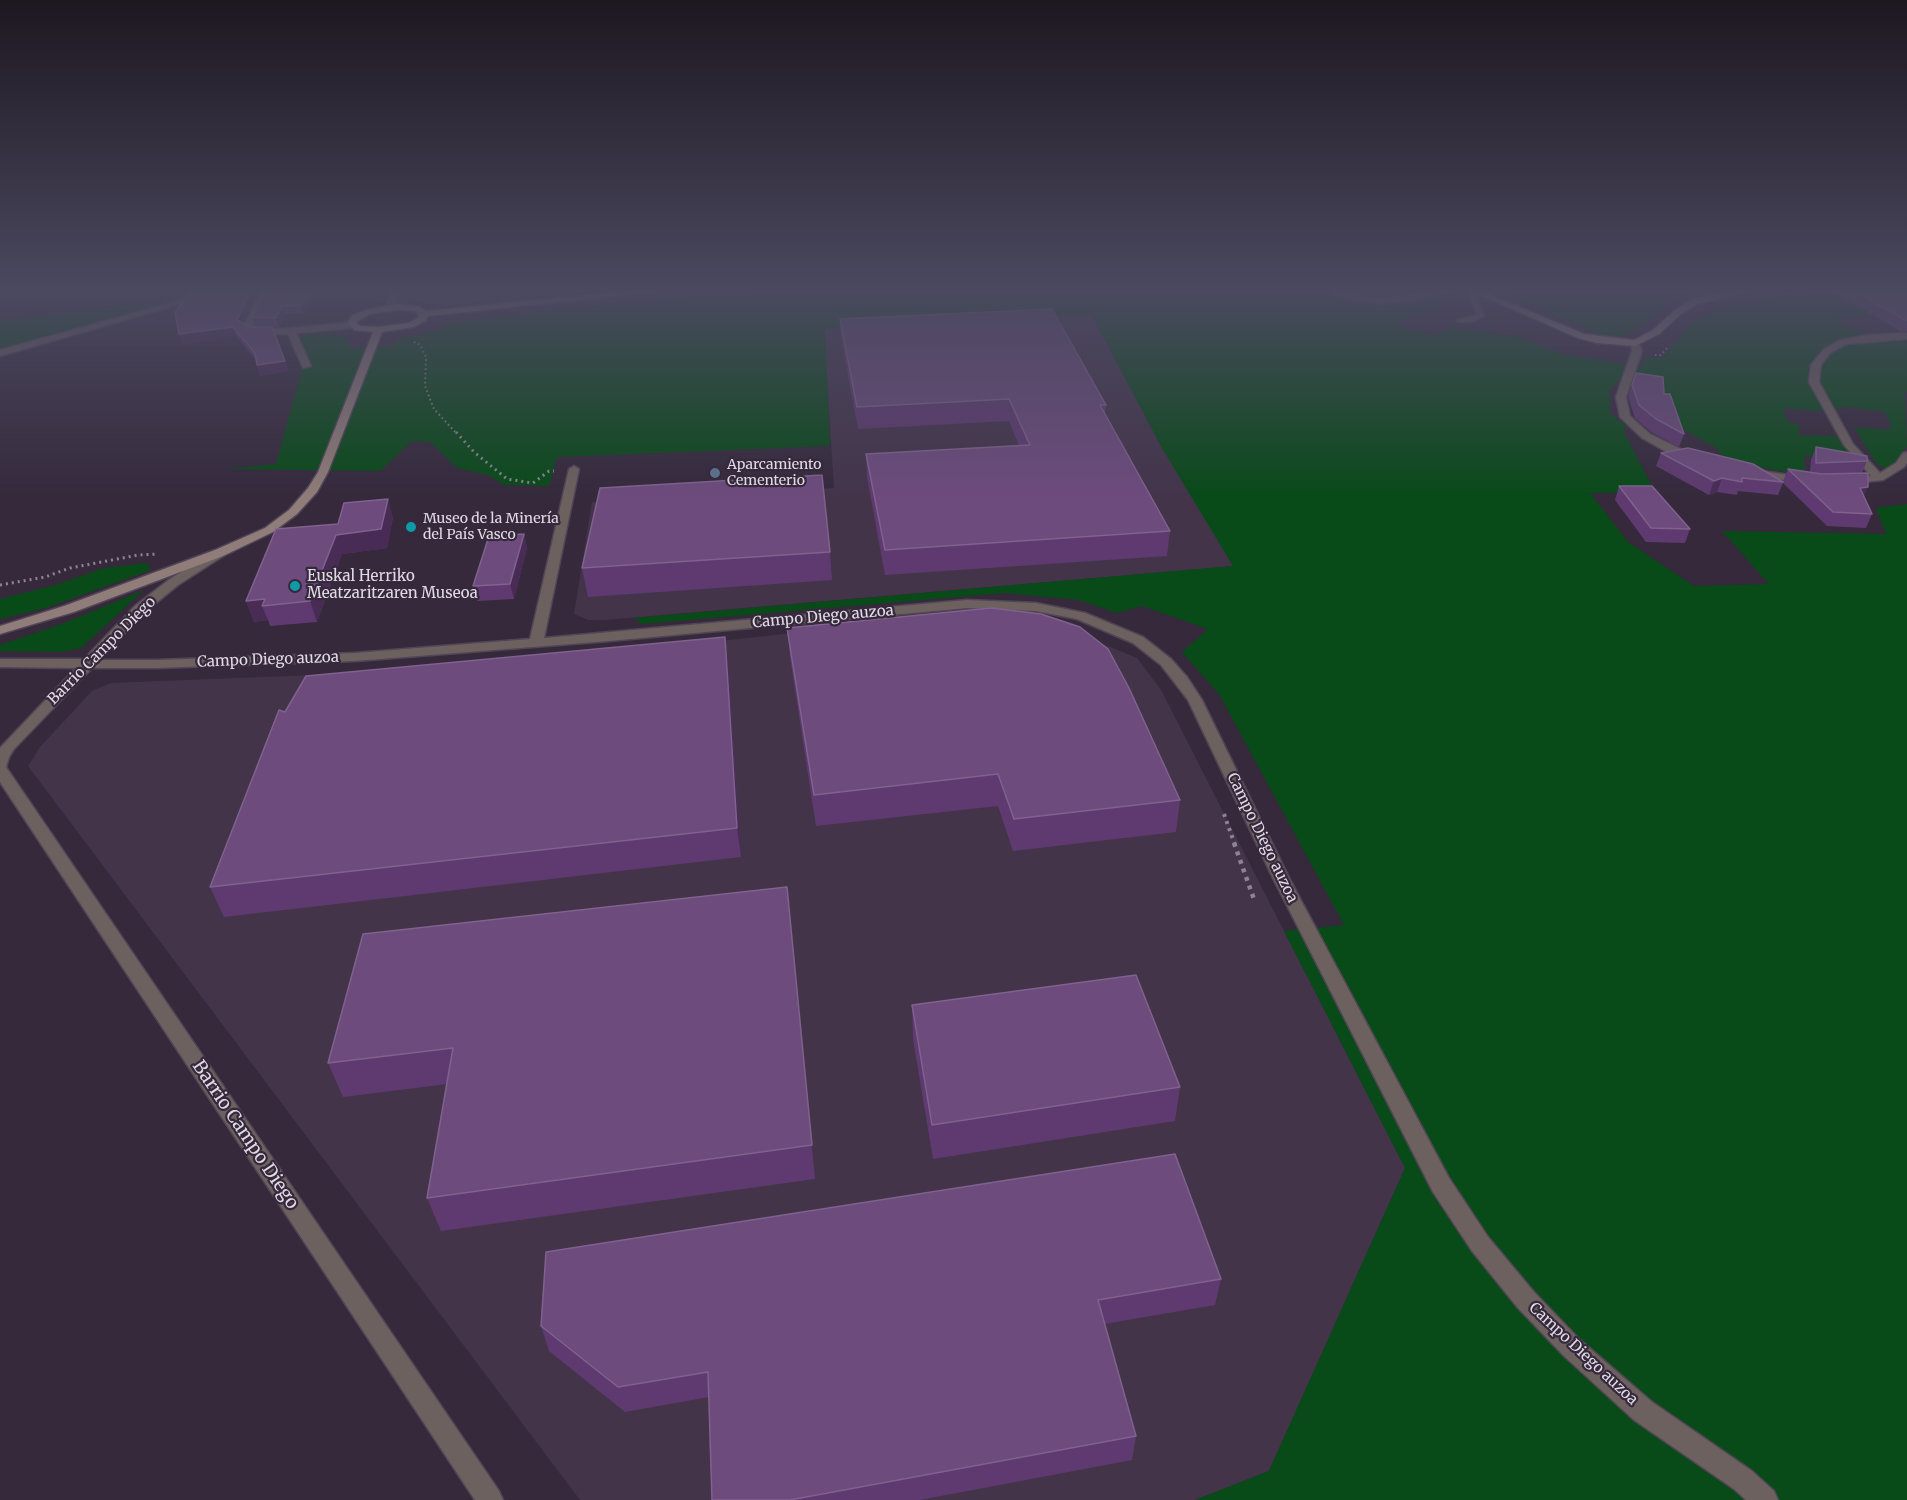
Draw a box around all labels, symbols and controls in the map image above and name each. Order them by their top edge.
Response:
place label: Aparcamiento Cementerio [727,457,821,490]
marker: Aparcamiento Cementerio [708,466,722,480]
place label: Museo de la Minería del País Vasco [423,511,559,544]
marker: Museo de la Minería del País Vasco [404,520,418,534]
place label: Euskal Herriko Meatzaritzaren Museoa [307,568,478,603]
marker: Euskal Herriko Meatzaritzaren Museoa [288,579,302,593]
street label: Barrio Campo Diego [44,593,160,709]
street label: Campo Diego auzoa [752,602,894,632]
street label: Campo Diego auzoa [197,649,339,671]
street label: Campo Diego auzoa [1223,770,1301,906]
street label: Barrio Campo Diego [187,1057,303,1213]
street label: Campo Diego auzoa [1525,1299,1641,1409]

